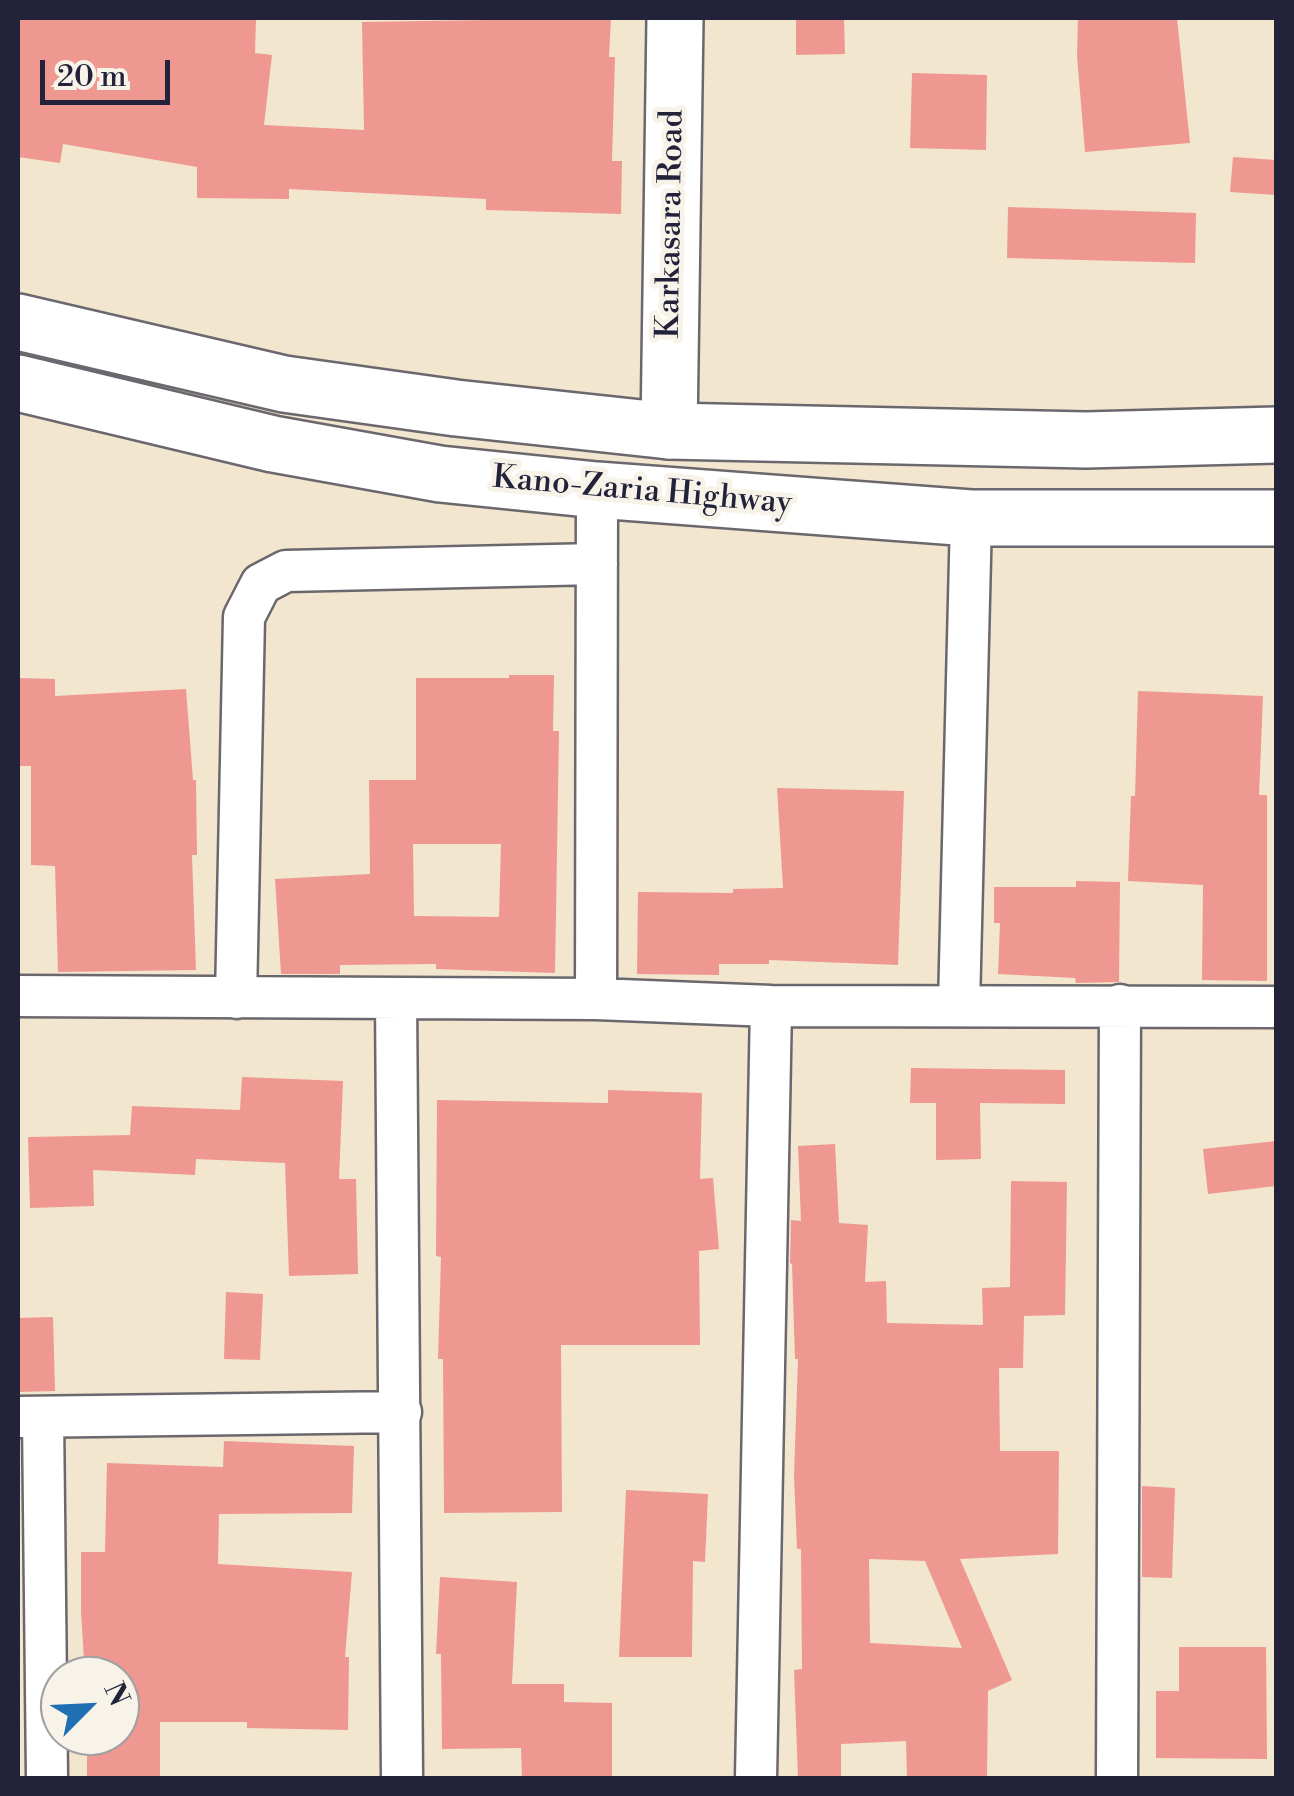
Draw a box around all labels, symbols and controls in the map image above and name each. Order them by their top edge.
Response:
scale bar [45,40,175,102]
text: 20 m [57,58,126,96]
street label: Karkasara Road [651,109,693,339]
street label: Kano-Zaria Highway [491,460,793,524]
north arrow [40,1656,140,1756]
text: N [96,1677,137,1712]

